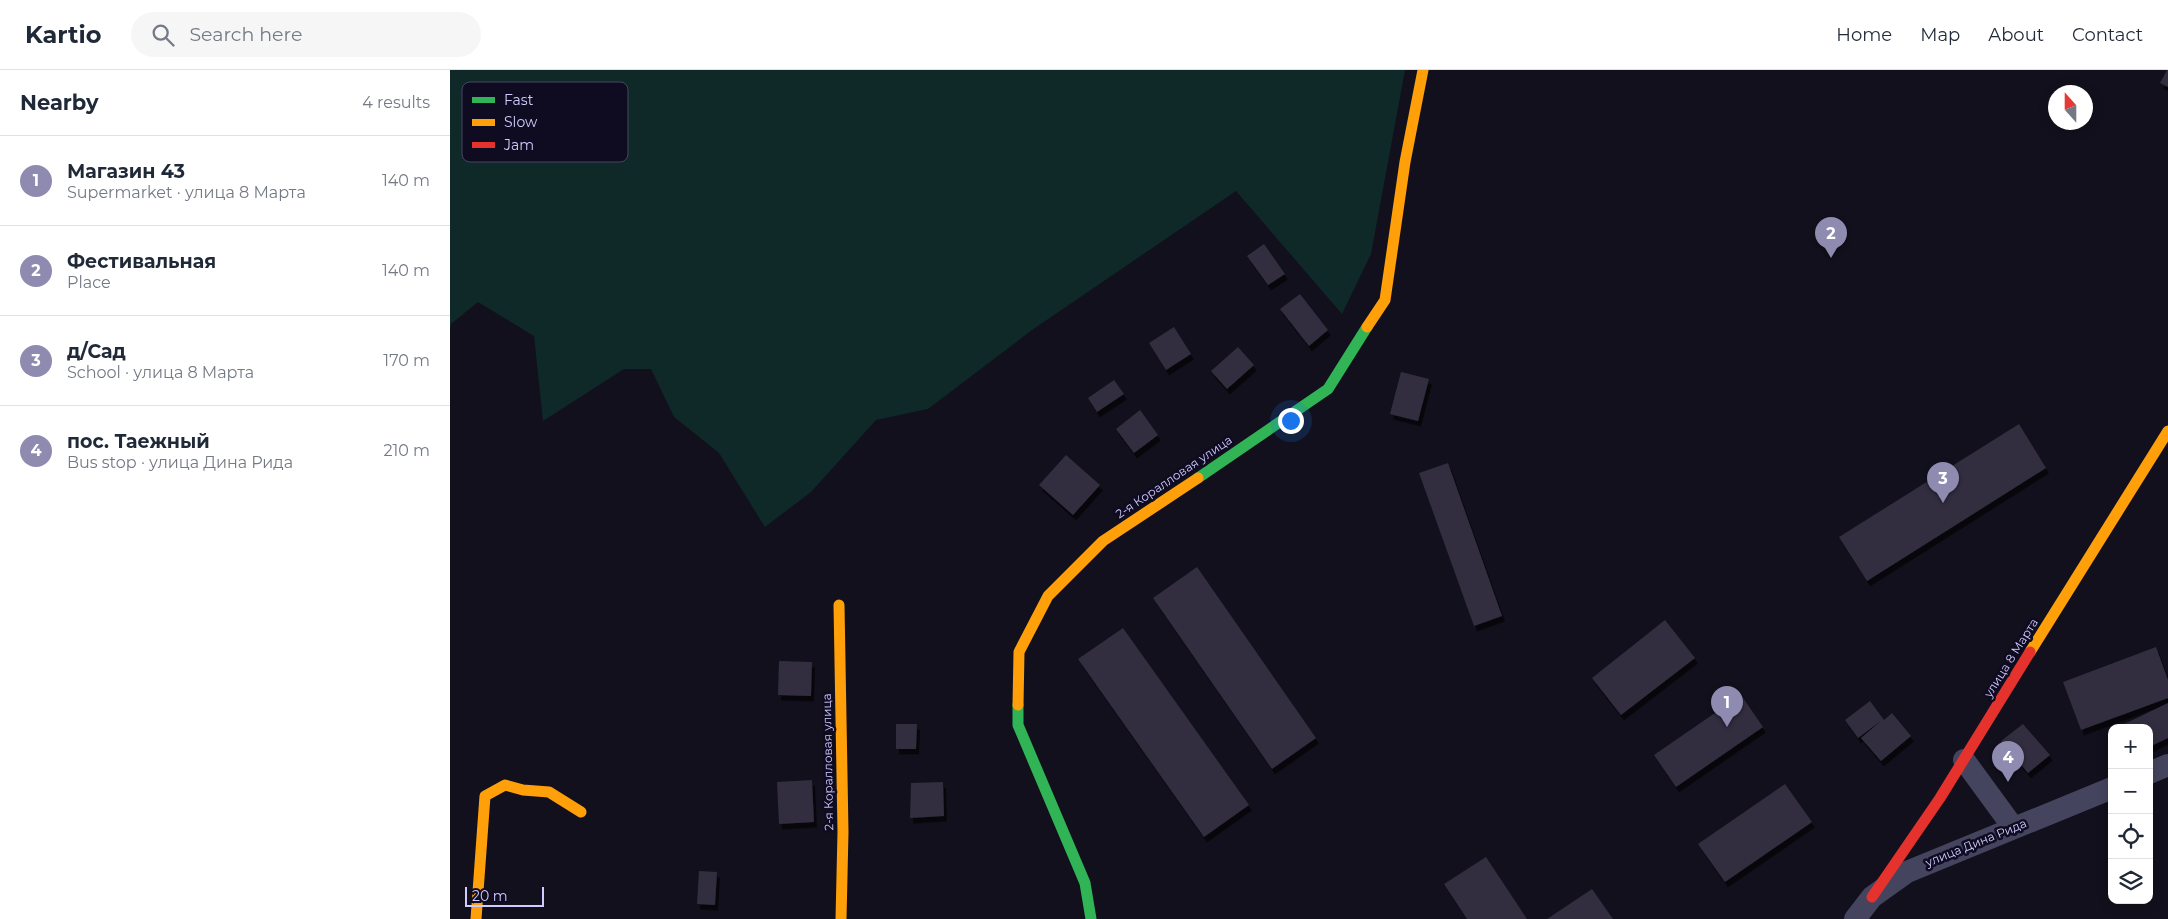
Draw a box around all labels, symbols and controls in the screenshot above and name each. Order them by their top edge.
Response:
search box [131,12,481,57]
text: Kartio [25,20,101,49]
icon: search [149,21,177,49]
text: Search here [189,23,302,46]
text: Home [1836,24,1892,46]
text: Map [1920,24,1960,46]
text: About [1988,24,2044,46]
text: Contact [2072,24,2143,46]
legend [462,82,628,162]
north arrow [2048,85,2093,130]
text: Nearby [20,90,99,115]
text: Fast [504,91,534,109]
text: 4 results [362,93,430,112]
text: Slow [504,113,538,131]
text: Jam [503,136,534,154]
text: Магазин 43 [67,160,185,183]
text: 1 [33,171,39,190]
text: 140 m [382,171,430,190]
text: Supermarket · улица 8 Марта [67,183,306,202]
pin: 2 [1815,217,1847,258]
text: Фестивальная [67,250,216,273]
text: 2 [31,261,41,280]
text: 140 m [382,261,430,280]
text: Place [67,273,111,292]
text: д/Сад [67,340,126,363]
text: 3 [31,351,41,370]
text: 170 m [383,351,430,370]
text: School · улица 8 Марта [67,363,254,382]
your location [1278,408,1304,434]
text: пос. Таежный [67,430,210,453]
street label: 2-я Коралловая улица [1113,432,1235,521]
text: 4 [30,441,42,460]
text: 210 m [383,441,430,460]
text: Bus stop · улица Дина Рида [67,453,293,472]
pin: 3 [1927,462,1959,503]
street label: улица 8 Марта [1980,615,2041,701]
pin: 1 [1711,686,1743,727]
street label: 2-я Коралловая улица [819,693,836,831]
map controls [2108,724,2153,904]
button: + [2108,724,2153,769]
pin: 4 [1992,741,2024,782]
button: − [2108,769,2153,814]
button: locate [2108,814,2153,859]
street label: улица Дина Рида [1922,815,2029,870]
button: layers [2108,859,2153,904]
scale bar [465,884,544,907]
text: 20 m [472,887,508,905]

